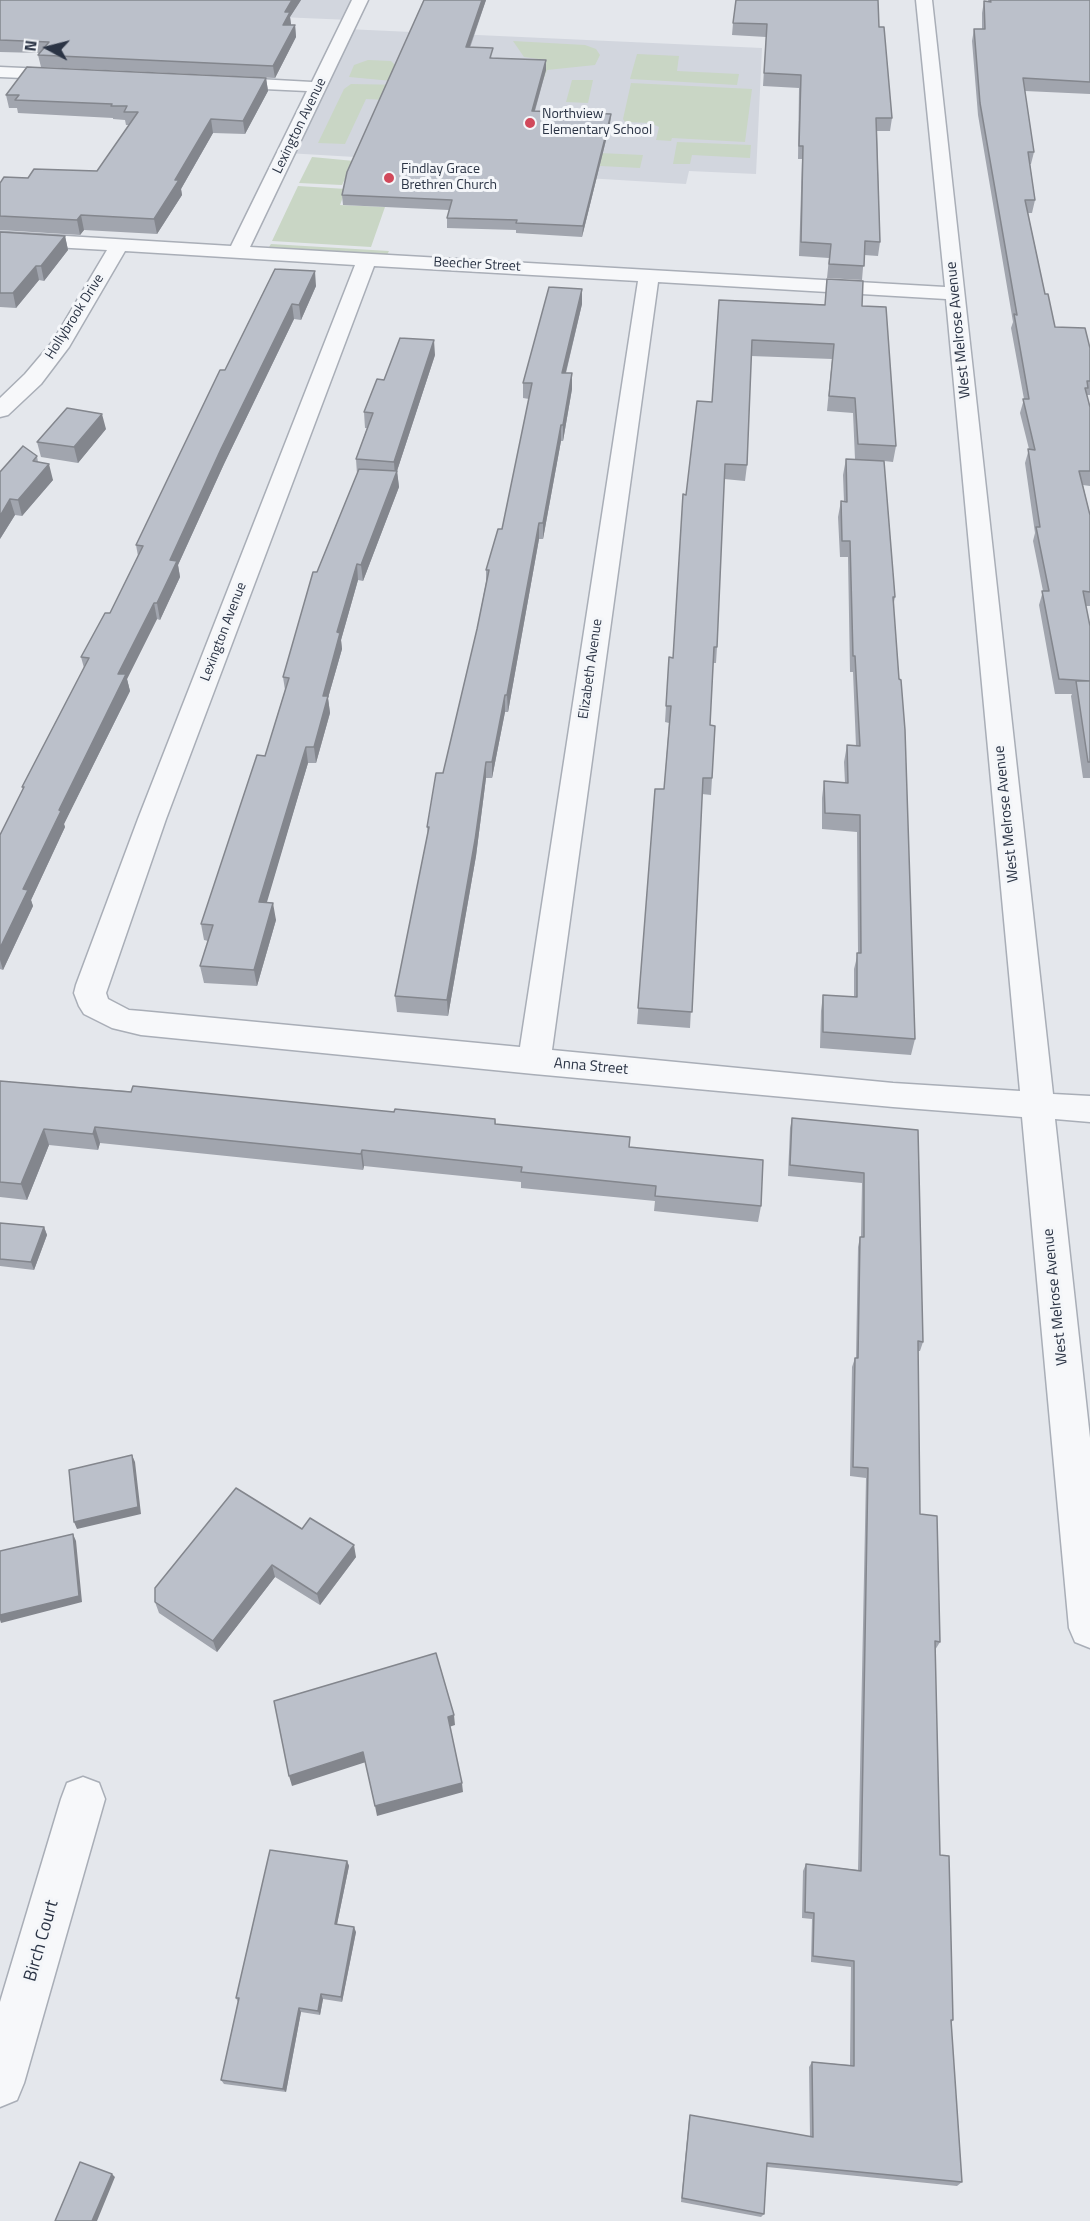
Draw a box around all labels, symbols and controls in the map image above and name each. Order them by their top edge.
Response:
north arrow [18,18,78,78]
text: N [18,39,43,53]
street label: Lexington Avenue [270,75,330,177]
place label: Northview Elementary School [542,107,652,140]
marker: Northview Elementary School [523,116,537,130]
place label: Findlay Grace Brethren Church [401,162,497,194]
marker: Findlay Grace Brethren Church [382,171,396,185]
street label: Beecher Street [433,254,521,276]
street label: West Melrose Avenue [943,261,975,399]
street label: Hollybrook Drive [42,271,108,363]
street label: Lexington Avenue [197,580,251,684]
street label: Elizabeth Avenue [576,618,606,720]
street label: West Melrose Avenue [991,745,1023,883]
street label: Anna Street [553,1055,629,1079]
street label: West Melrose Avenue [1040,1228,1072,1366]
street label: Birch Court [20,1898,64,1984]

